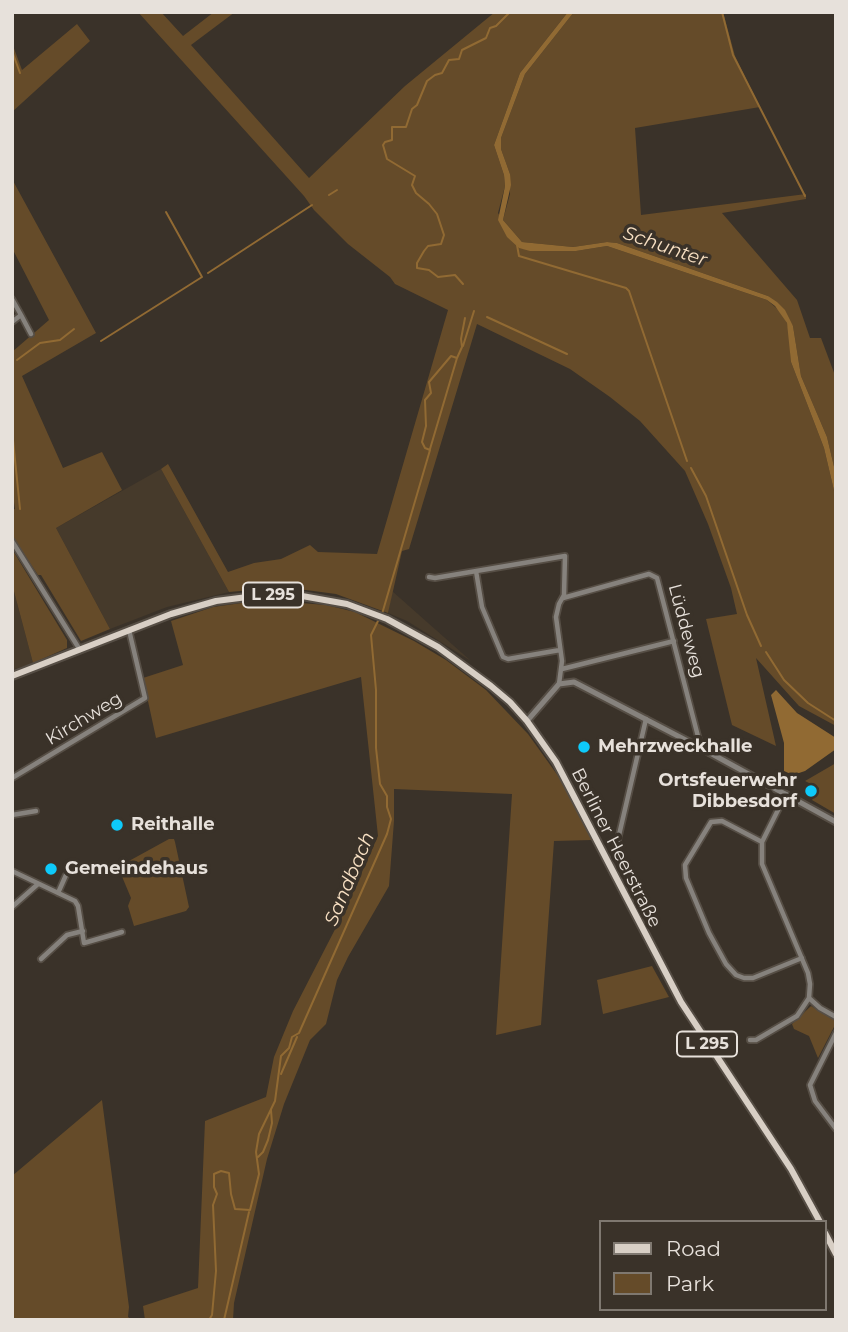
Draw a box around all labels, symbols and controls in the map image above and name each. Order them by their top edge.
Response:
water label: Schunter [620,222,710,272]
road number: L 295 [243,582,303,608]
street label: Lüddeweg [663,582,709,680]
street label: Kirchweg [42,688,126,750]
place label: Mehrzweckhalle [598,736,752,758]
marker: Mehrzweckhalle [576,739,592,755]
street label: Berliner Heerstraße [566,765,666,931]
place label: Ortsfeuerwehr Dibbesdorf [658,770,797,812]
marker: Ortsfeuerwehr Dibbesdorf [803,783,819,799]
place label: Reithalle [131,814,215,836]
marker: Reithalle [109,817,125,833]
water label: Sandbach [320,829,380,929]
place label: Gemeindehaus [65,858,208,880]
marker: Gemeindehaus [43,861,59,877]
road number: L 295 [677,1032,737,1056]
legend [600,1220,827,1311]
text: Road [666,1236,721,1261]
text: Park [666,1271,714,1296]

